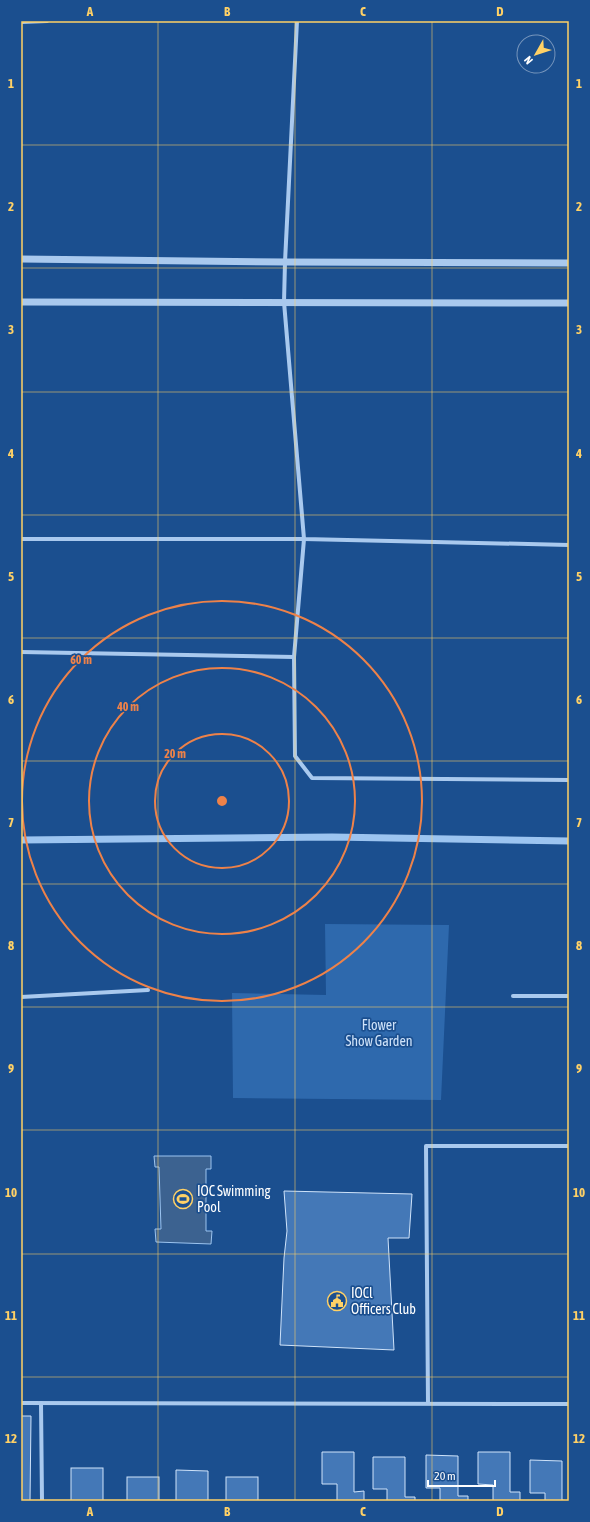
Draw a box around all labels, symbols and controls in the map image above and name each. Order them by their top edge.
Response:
text: A [86,4,94,19]
text: B [224,4,231,19]
text: C [360,4,366,19]
text: D [496,4,504,19]
north arrow [516,34,556,74]
text: N [522,54,535,67]
text: 1 [8,76,14,91]
text: 1 [576,76,582,91]
text: 2 [8,199,14,214]
text: 2 [576,199,582,214]
text: 3 [8,322,14,337]
text: 3 [576,322,582,337]
text: 4 [7,446,14,461]
text: 4 [575,446,582,461]
text: 5 [8,569,14,584]
text: 5 [576,569,582,584]
text: 60 m [70,653,92,667]
text: 6 [8,692,14,707]
text: 6 [576,692,582,707]
text: 40 m [116,700,139,714]
text: 20 m [164,747,186,761]
centre of rings [215,794,229,808]
text: 7 [8,815,14,830]
text: 7 [576,815,582,830]
text: 8 [8,938,14,953]
text: 8 [576,938,582,953]
park label: Flower Show Garden [345,1017,413,1049]
text: 9 [8,1061,14,1076]
text: 9 [576,1061,582,1076]
place label: IOC Swimming Pool [197,1183,270,1215]
text: 10 [5,1185,17,1200]
text: 10 [573,1185,585,1200]
sports icon: IOC Swimming Pool [172,1188,194,1210]
place label: IOCl Officers Club [351,1285,416,1317]
public building icon: IOCl Officers Club [326,1290,348,1312]
text: 11 [5,1308,17,1323]
text: 11 [573,1308,585,1323]
text: 12 [5,1431,17,1446]
text: 12 [573,1431,585,1446]
scale bar [428,1462,495,1488]
text: 20 m [434,1469,456,1483]
text: A [86,1504,94,1519]
text: B [224,1504,231,1519]
text: C [360,1504,366,1519]
text: D [496,1504,504,1519]

